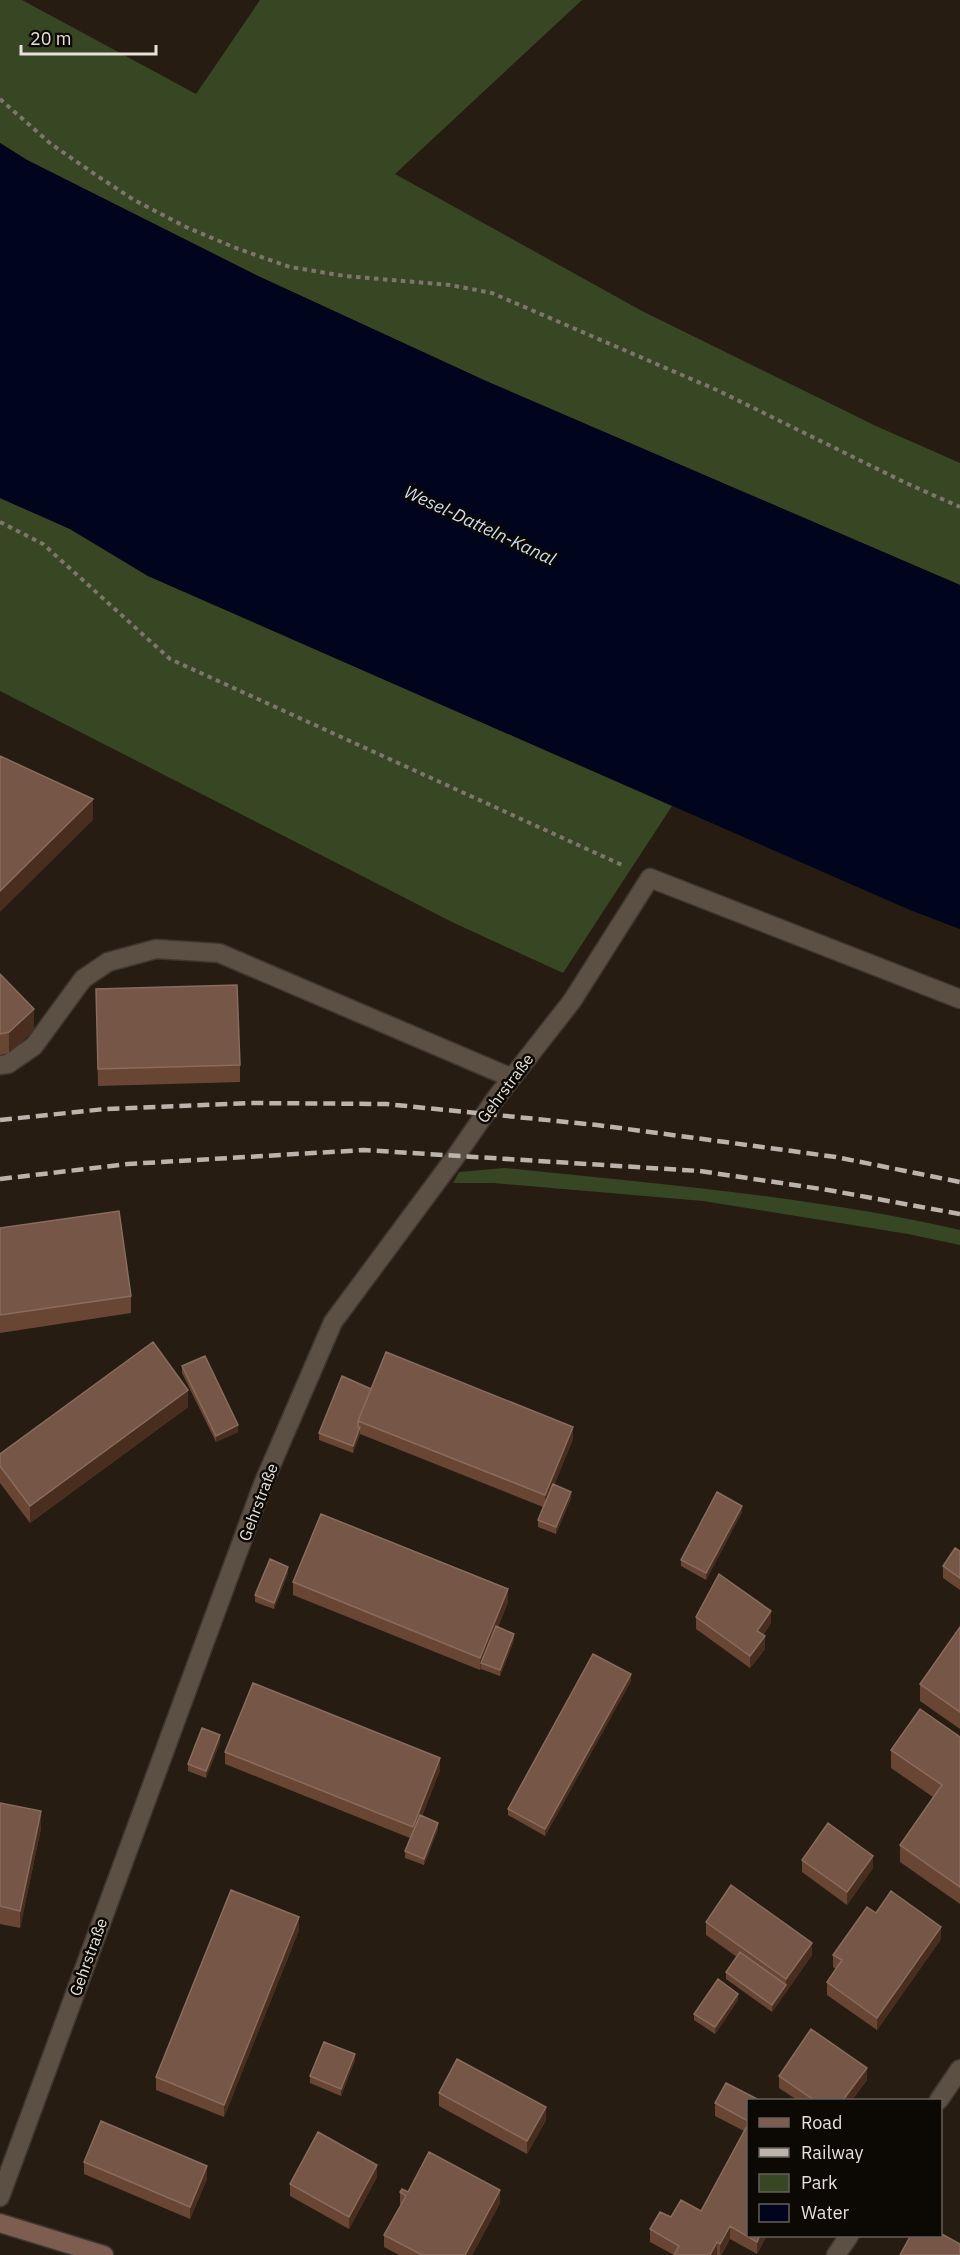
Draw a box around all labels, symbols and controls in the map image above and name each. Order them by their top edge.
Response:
scale bar [21,18,156,56]
text: 20 m [30,27,72,50]
water label: Wesel-Datteln-Kanal [401,480,560,570]
street label: Gehrstraße [472,1049,538,1127]
street label: Gehrstraße [234,1460,282,1544]
street label: Gehrstraße [65,1915,111,1999]
legend [747,2099,942,2237]
text: Road [801,2111,842,2134]
text: Railway [801,2141,863,2164]
text: Park [801,2171,838,2194]
text: Water [801,2201,850,2224]

